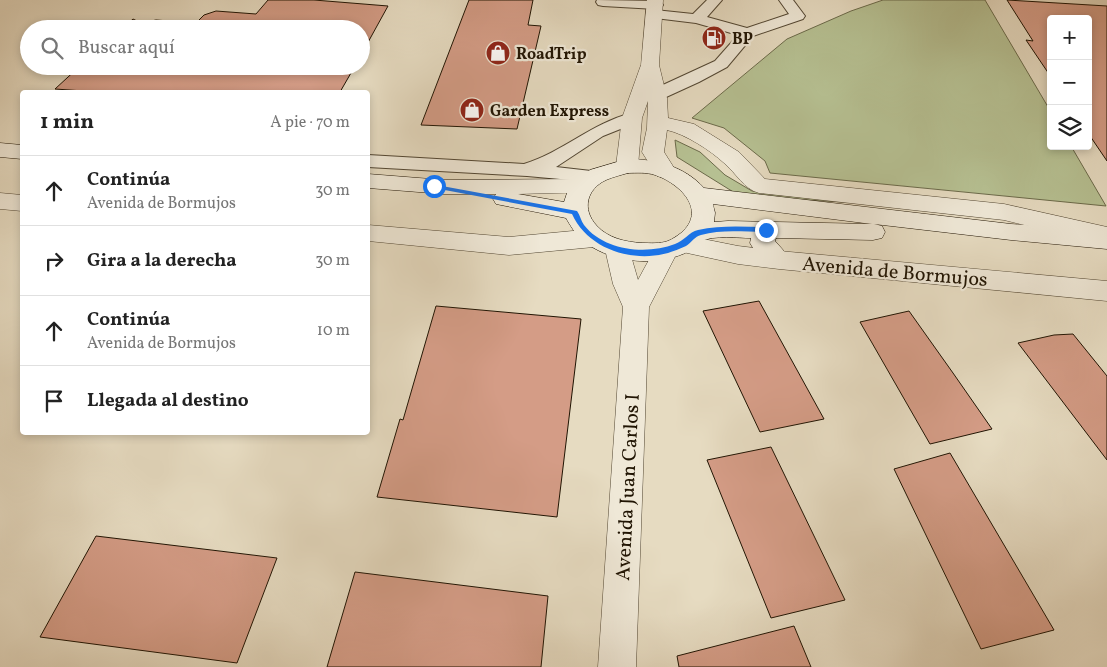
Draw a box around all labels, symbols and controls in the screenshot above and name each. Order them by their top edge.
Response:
map controls [1047,15,1092,150]
button: + [1047,15,1092,60]
search box [20,20,370,75]
fuel station icon: BP [701,25,727,51]
place label: BP [732,29,753,51]
icon: search [38,34,66,62]
text: Buscar aquí [78,35,175,61]
shop icon: RoadTrip [485,40,511,66]
place label: RoadTrip [516,44,587,66]
button: − [1047,60,1092,105]
shop icon: Garden Express [459,97,485,123]
place label: Garden Express [490,101,609,123]
button: layers [1047,105,1092,150]
text: 1 min [40,108,94,137]
text: A pie · 70 m [270,112,350,134]
text: Continúa [87,167,170,193]
route start [423,175,446,198]
icon: ahead [40,177,68,205]
text: 30 m [315,180,350,202]
text: Avenida de Bormujos [87,193,236,215]
route end [755,219,778,242]
icon: right [40,247,68,275]
text: Gira a la derecha [87,248,237,274]
text: 30 m [315,250,350,272]
street label: Avenida de Bormujos [801,251,989,295]
text: Continúa [87,307,170,333]
icon: ahead [40,317,68,345]
text: 10 m [317,320,350,342]
text: Avenida de Bormujos [87,333,236,355]
icon: arrive [40,387,68,415]
text: Llegada al destino [87,388,249,414]
street label: Avenida Juan Carlos I [610,393,648,581]

